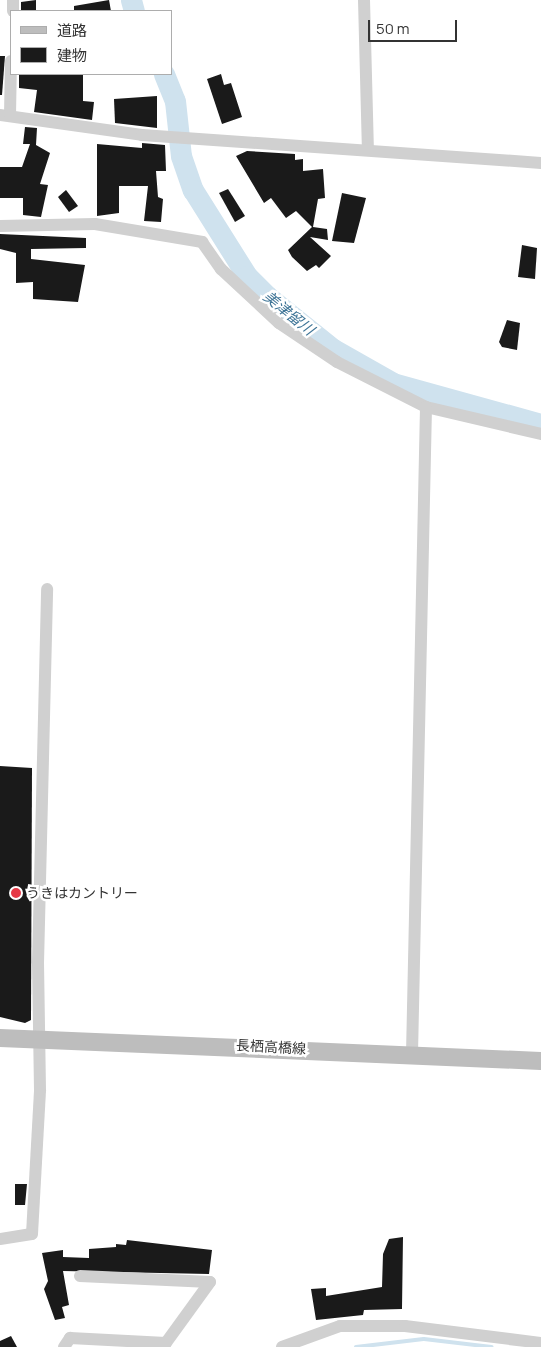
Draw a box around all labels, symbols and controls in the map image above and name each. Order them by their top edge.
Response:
legend [10,10,172,75]
scale bar [371,10,460,42]
text: 50 m [376,18,410,39]
text: 道路 [57,20,87,41]
text: 建物 [57,45,87,66]
water label: 美津留川 [260,287,318,339]
place label: うきはカントリー [26,885,138,901]
marker: うきはカントリー [10,887,22,899]
street label: 長栖高橋線 [236,1037,306,1057]

